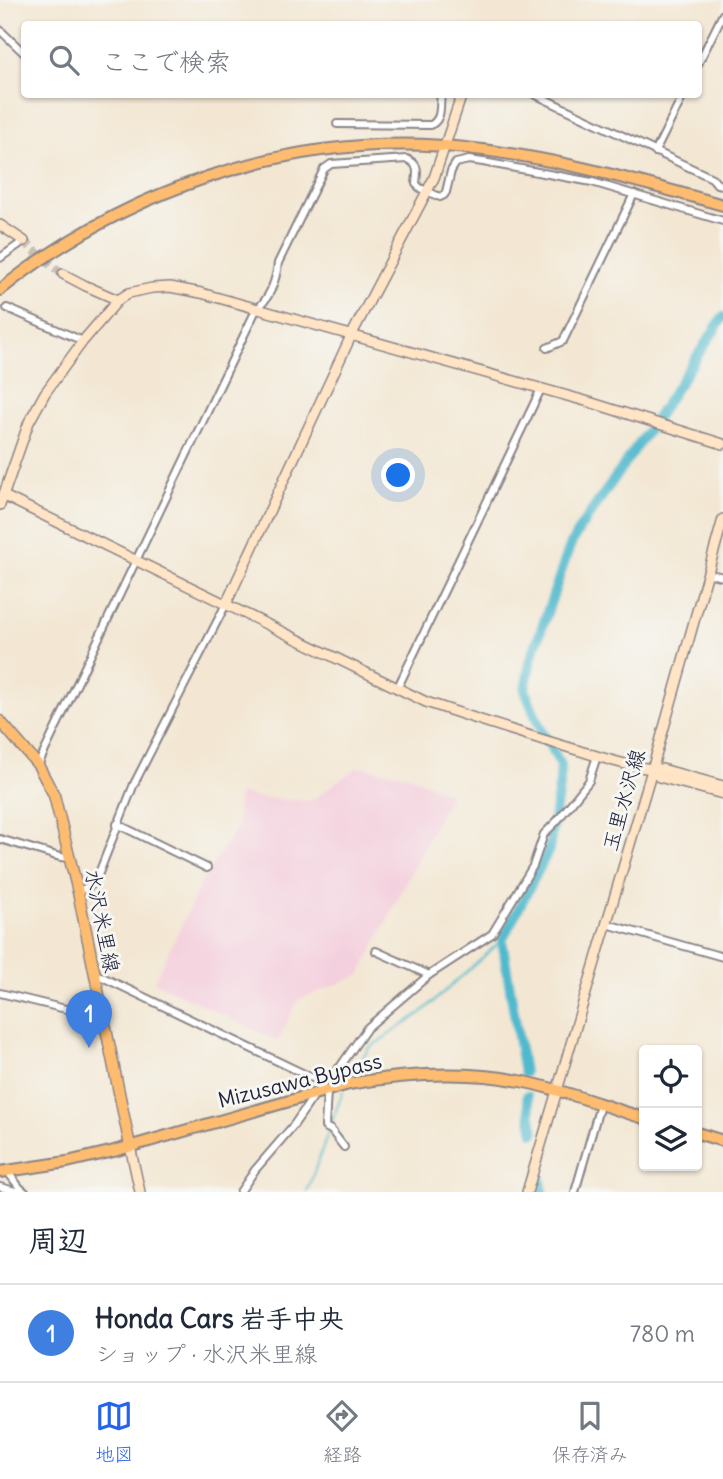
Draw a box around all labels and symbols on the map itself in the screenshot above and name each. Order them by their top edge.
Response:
your location [381,458,415,492]
street label: 玉里水沢線 [596,746,651,854]
street label: 水沢米里線 [79,867,126,975]
pin: 1 [66,990,112,1048]
street label: Mizusawa Bypass [215,1047,385,1114]

